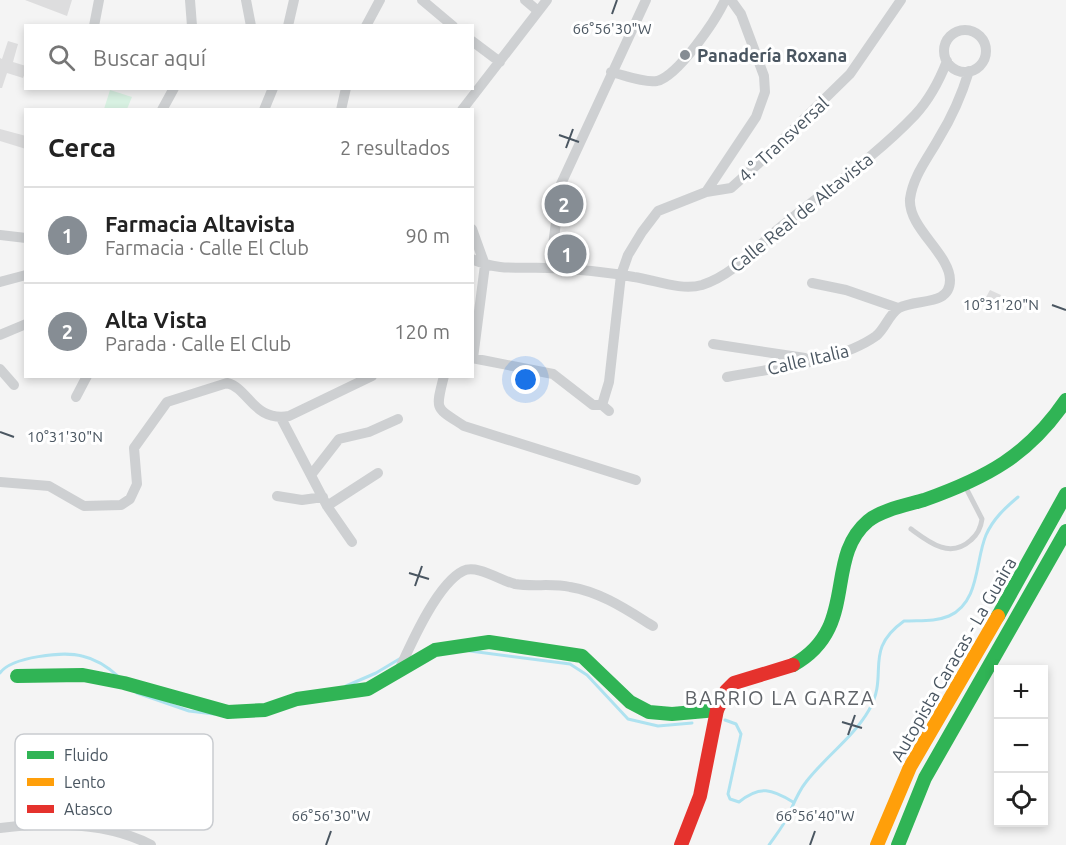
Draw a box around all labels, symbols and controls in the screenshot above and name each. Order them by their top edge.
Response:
text: 66°56'30"W [572,20,652,37]
search box [24,24,474,90]
icon: search [45,41,78,74]
text: Buscar aquí [93,45,206,70]
place label: Panadería Roxana [697,45,847,65]
marker: Panadería Roxana [678,48,692,62]
street label: 4.° Transversal [734,92,832,186]
text: Cerca [48,133,116,162]
text: 2 resultados [340,136,450,159]
street label: Calle Real de Altavista [726,148,876,276]
pin: 2 [544,182,584,226]
text: Farmacia Altavista [105,211,295,236]
text: 1 [62,224,73,247]
text: 90 m [406,224,450,247]
pin: 1 [548,232,586,276]
text: Farmacia · Calle El Club [105,236,309,259]
text: 10°31'20"N [963,296,1039,313]
text: Alta Vista [105,307,207,332]
text: 2 [62,320,73,343]
text: 120 m [394,320,450,343]
text: Parada · Calle El Club [105,332,291,355]
street label: Calle Italia [765,340,851,378]
your location [511,365,540,394]
text: 10°31'30"N [27,428,103,445]
street label: Autopista Caracas - La Guaira [886,553,1020,765]
map controls [994,665,1048,827]
button: + [994,665,1048,719]
district label: BARRIO LA GARZA [685,686,875,709]
button: − [994,719,1048,773]
legend [15,734,213,830]
text: Fluido [64,746,108,764]
text: Lento [64,773,106,791]
button: locate [994,773,1048,827]
text: Atasco [64,800,113,818]
text: 66°56'30"W [291,807,371,824]
text: 66°56'40"W [775,807,855,824]

